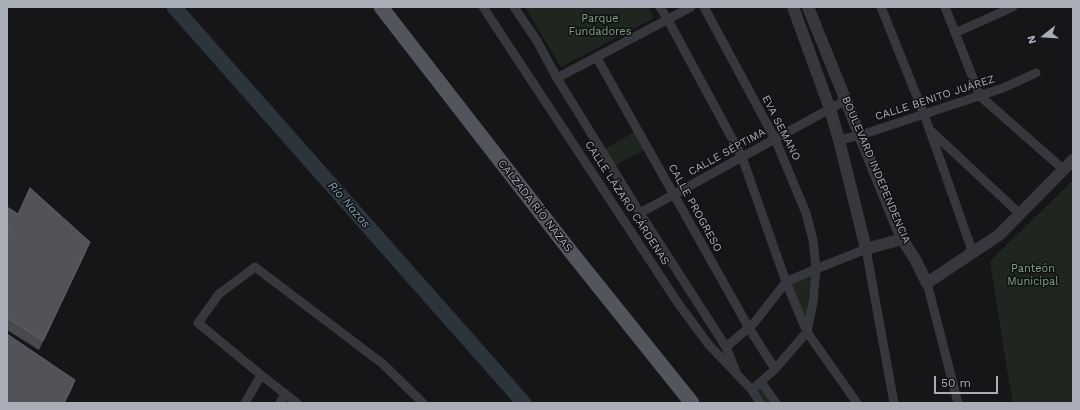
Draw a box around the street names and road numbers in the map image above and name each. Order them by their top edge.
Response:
street label: CALLE BENITO JUÁREZ [874,72,996,124]
street label: EVA SEMANO [759,93,803,163]
street label: BOULEVARD INDEPENDENCIA [839,94,913,246]
street label: CALLE SÉPTIMA [686,125,768,179]
street label: CALLE LÁZARO CÁRDENAS [582,138,672,268]
street label: CALZADA RÍO NAZAS [495,157,575,255]
street label: CALLE PROGRESO [665,162,725,254]

